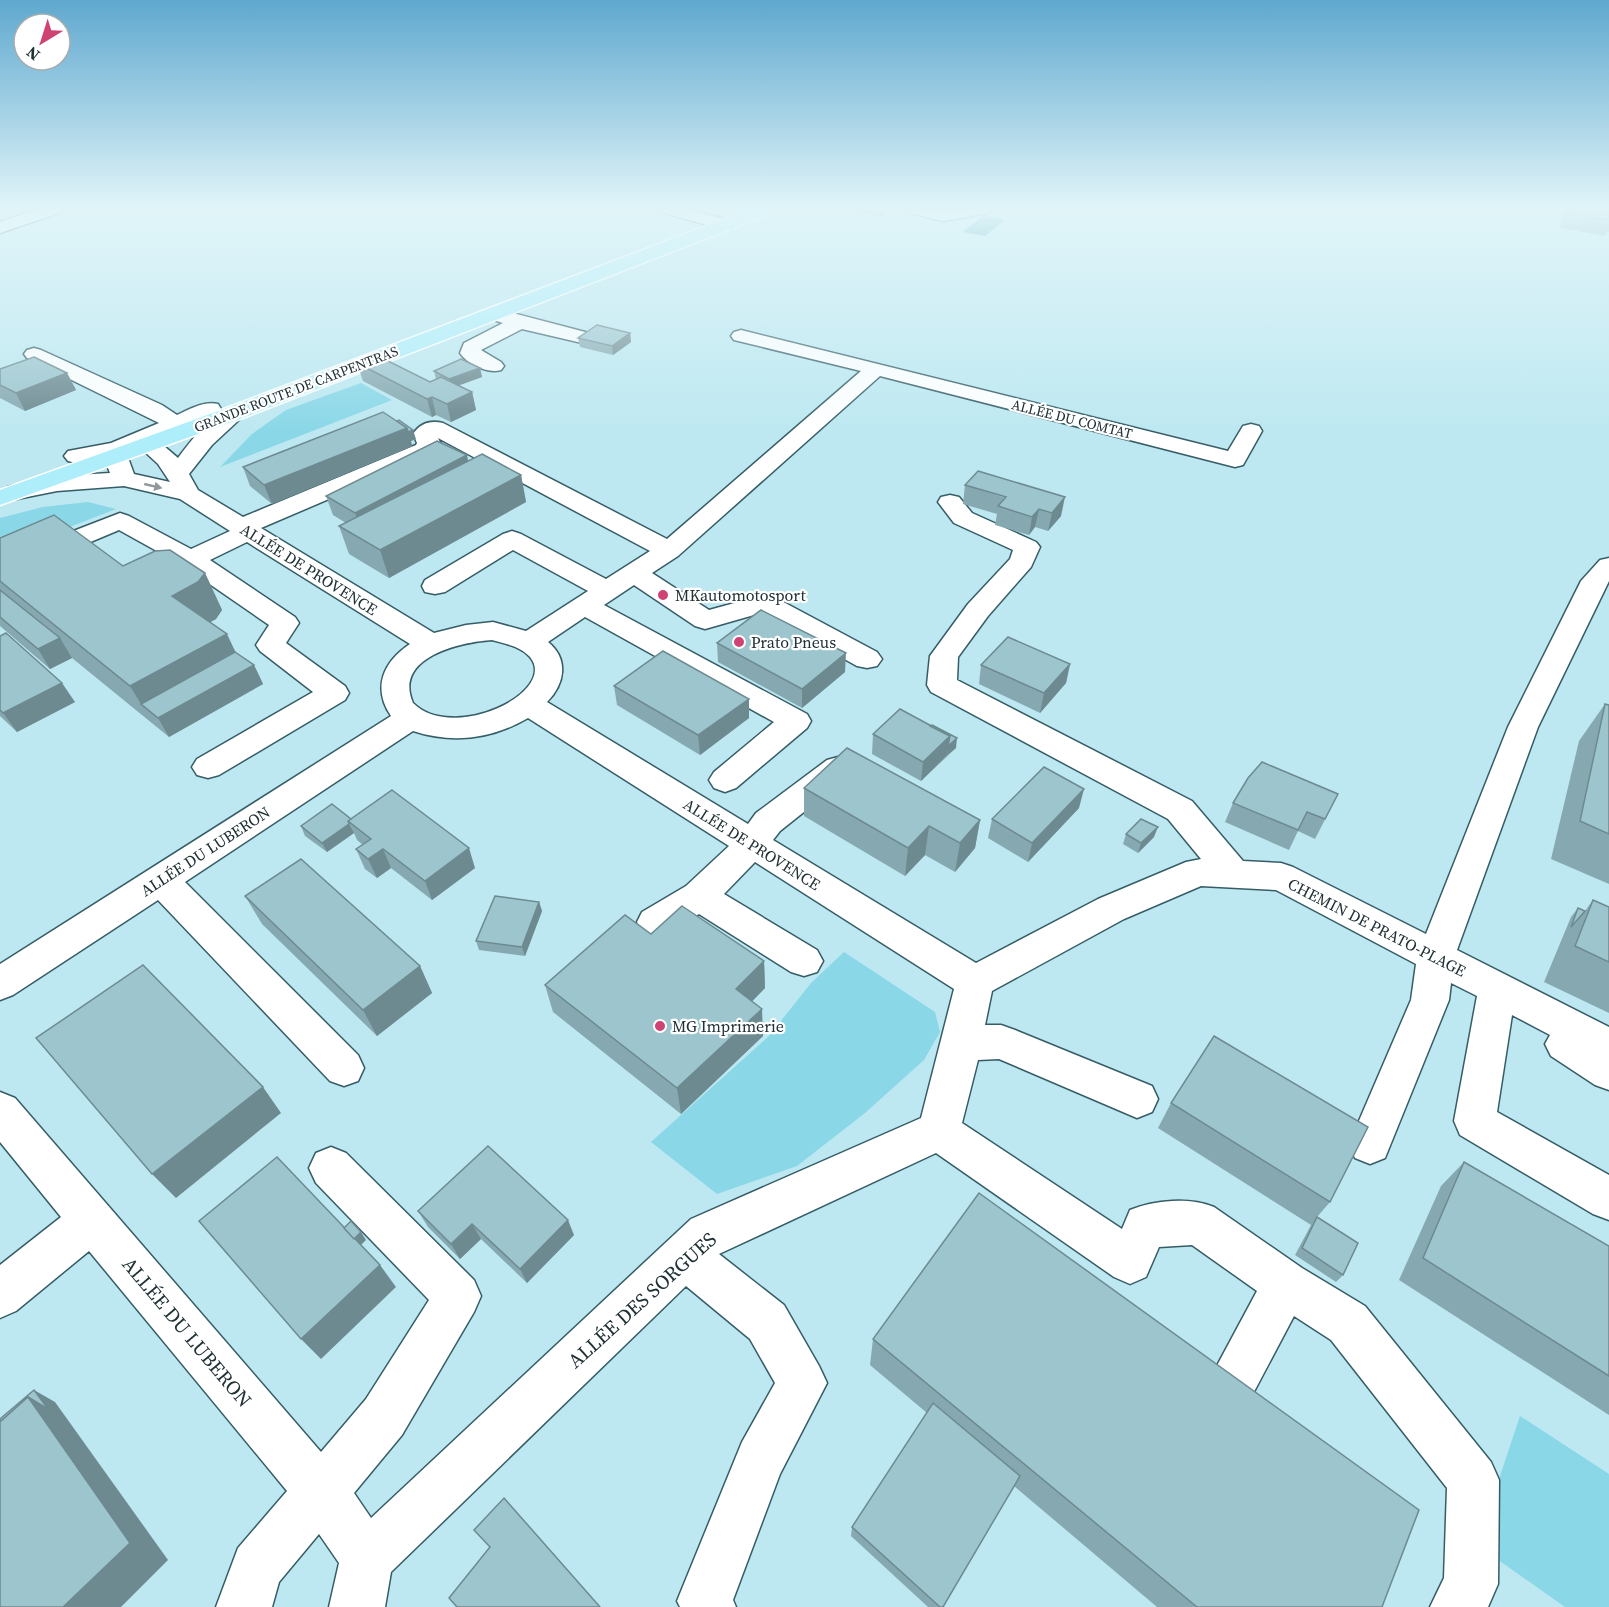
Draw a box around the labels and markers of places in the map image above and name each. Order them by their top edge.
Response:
place label: MKautomotosport [675,584,806,606]
marker: MKautomotosport [656,588,670,602]
place label: Prato Pneus [751,631,836,653]
marker: Prato Pneus [732,635,746,649]
place label: MG Imprimerie [672,1015,784,1037]
marker: MG Imprimerie [653,1019,667,1033]

